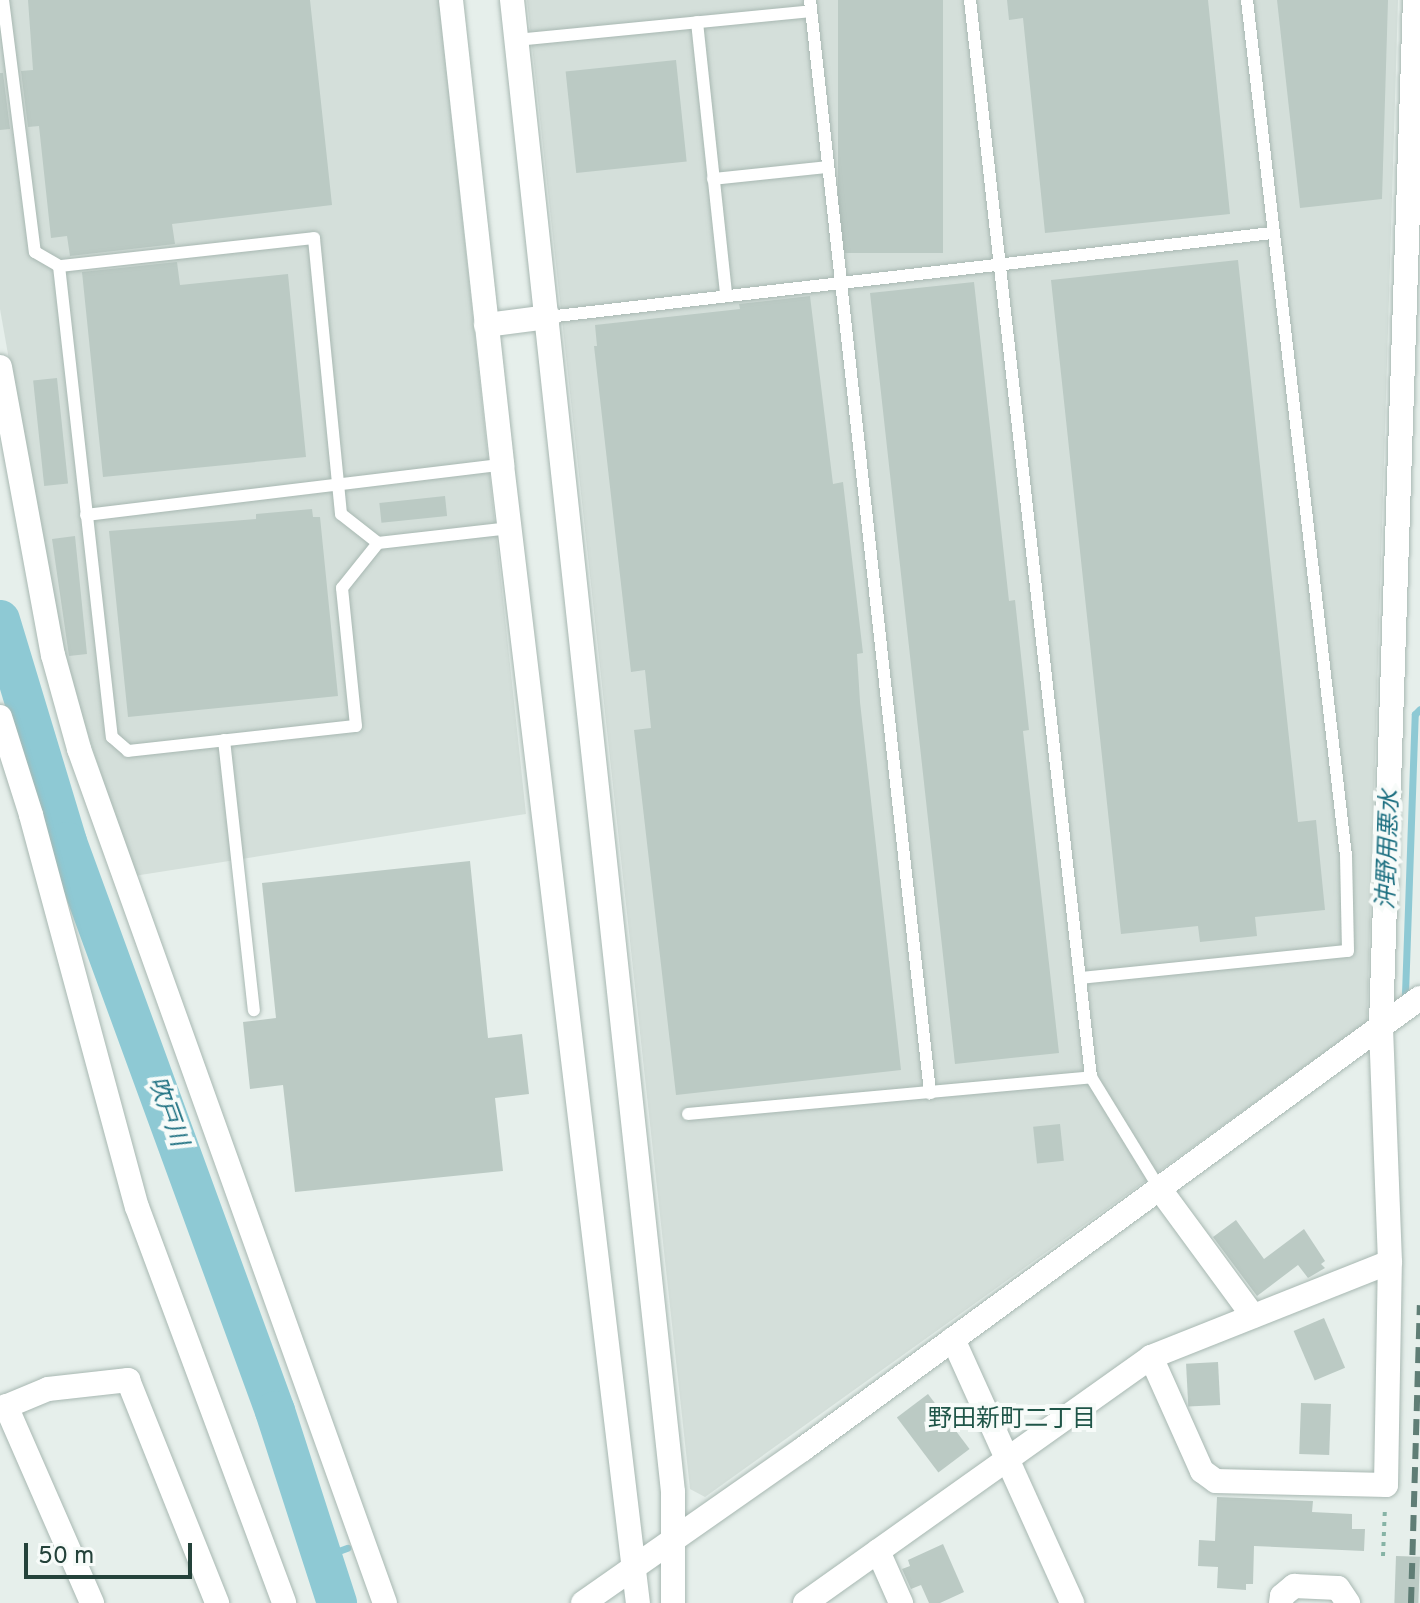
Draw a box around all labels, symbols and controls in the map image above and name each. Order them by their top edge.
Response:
water label: 沖野用悪水 [1374,790,1406,910]
water label: 吹戸川 [140,1073,192,1151]
district label: 野田新町二丁目 [928,1407,1096,1435]
scale bar [28,1527,196,1577]
text: 50 m [38,1542,94,1572]

